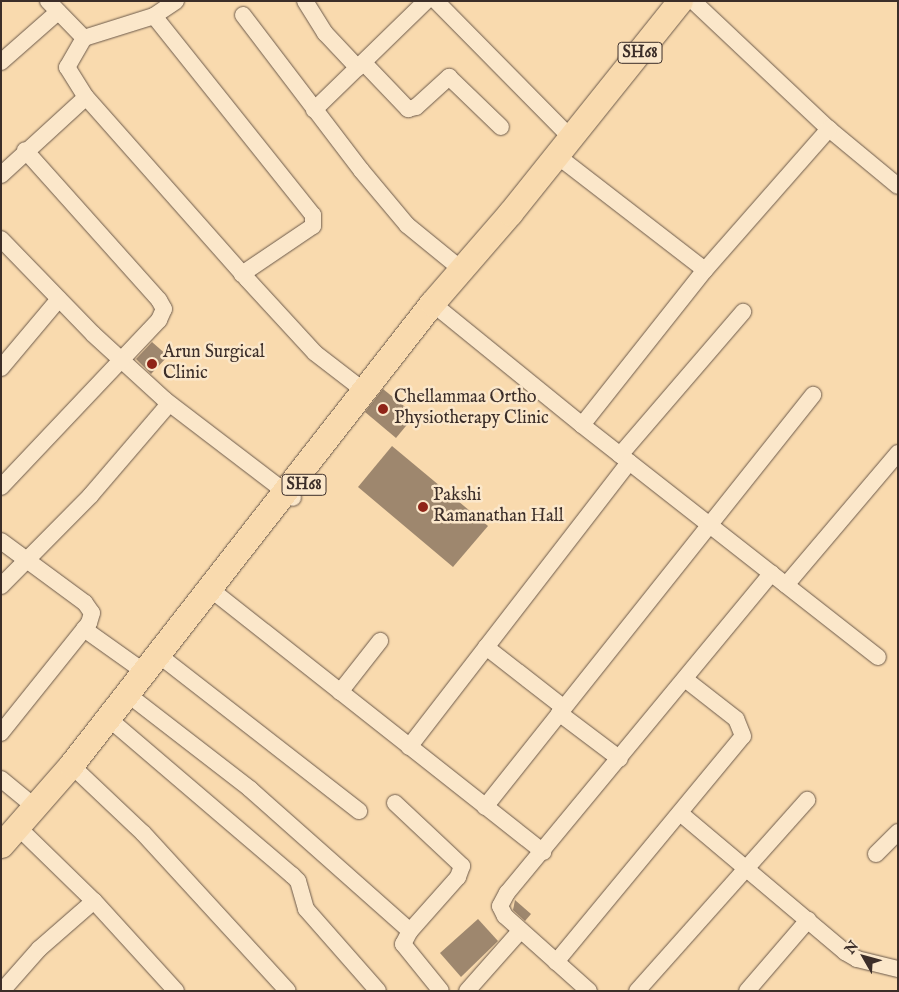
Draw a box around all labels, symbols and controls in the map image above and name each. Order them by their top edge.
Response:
road number: SH68 [618,40,662,66]
place label: Arun Surgical Clinic [163,343,265,386]
marker: Arun Surgical Clinic [145,357,159,371]
place label: Chellammaa Ortho Physiotherapy Clinic [394,388,549,430]
marker: Chellammaa Ortho Physiotherapy Clinic [376,402,390,416]
road number: SH68 [282,472,326,498]
place label: Pakshi Ramanathan Hall [433,486,564,528]
marker: Pakshi Ramanathan Hall [417,501,429,513]
north arrow [839,932,889,982]
text: N [841,937,863,958]

